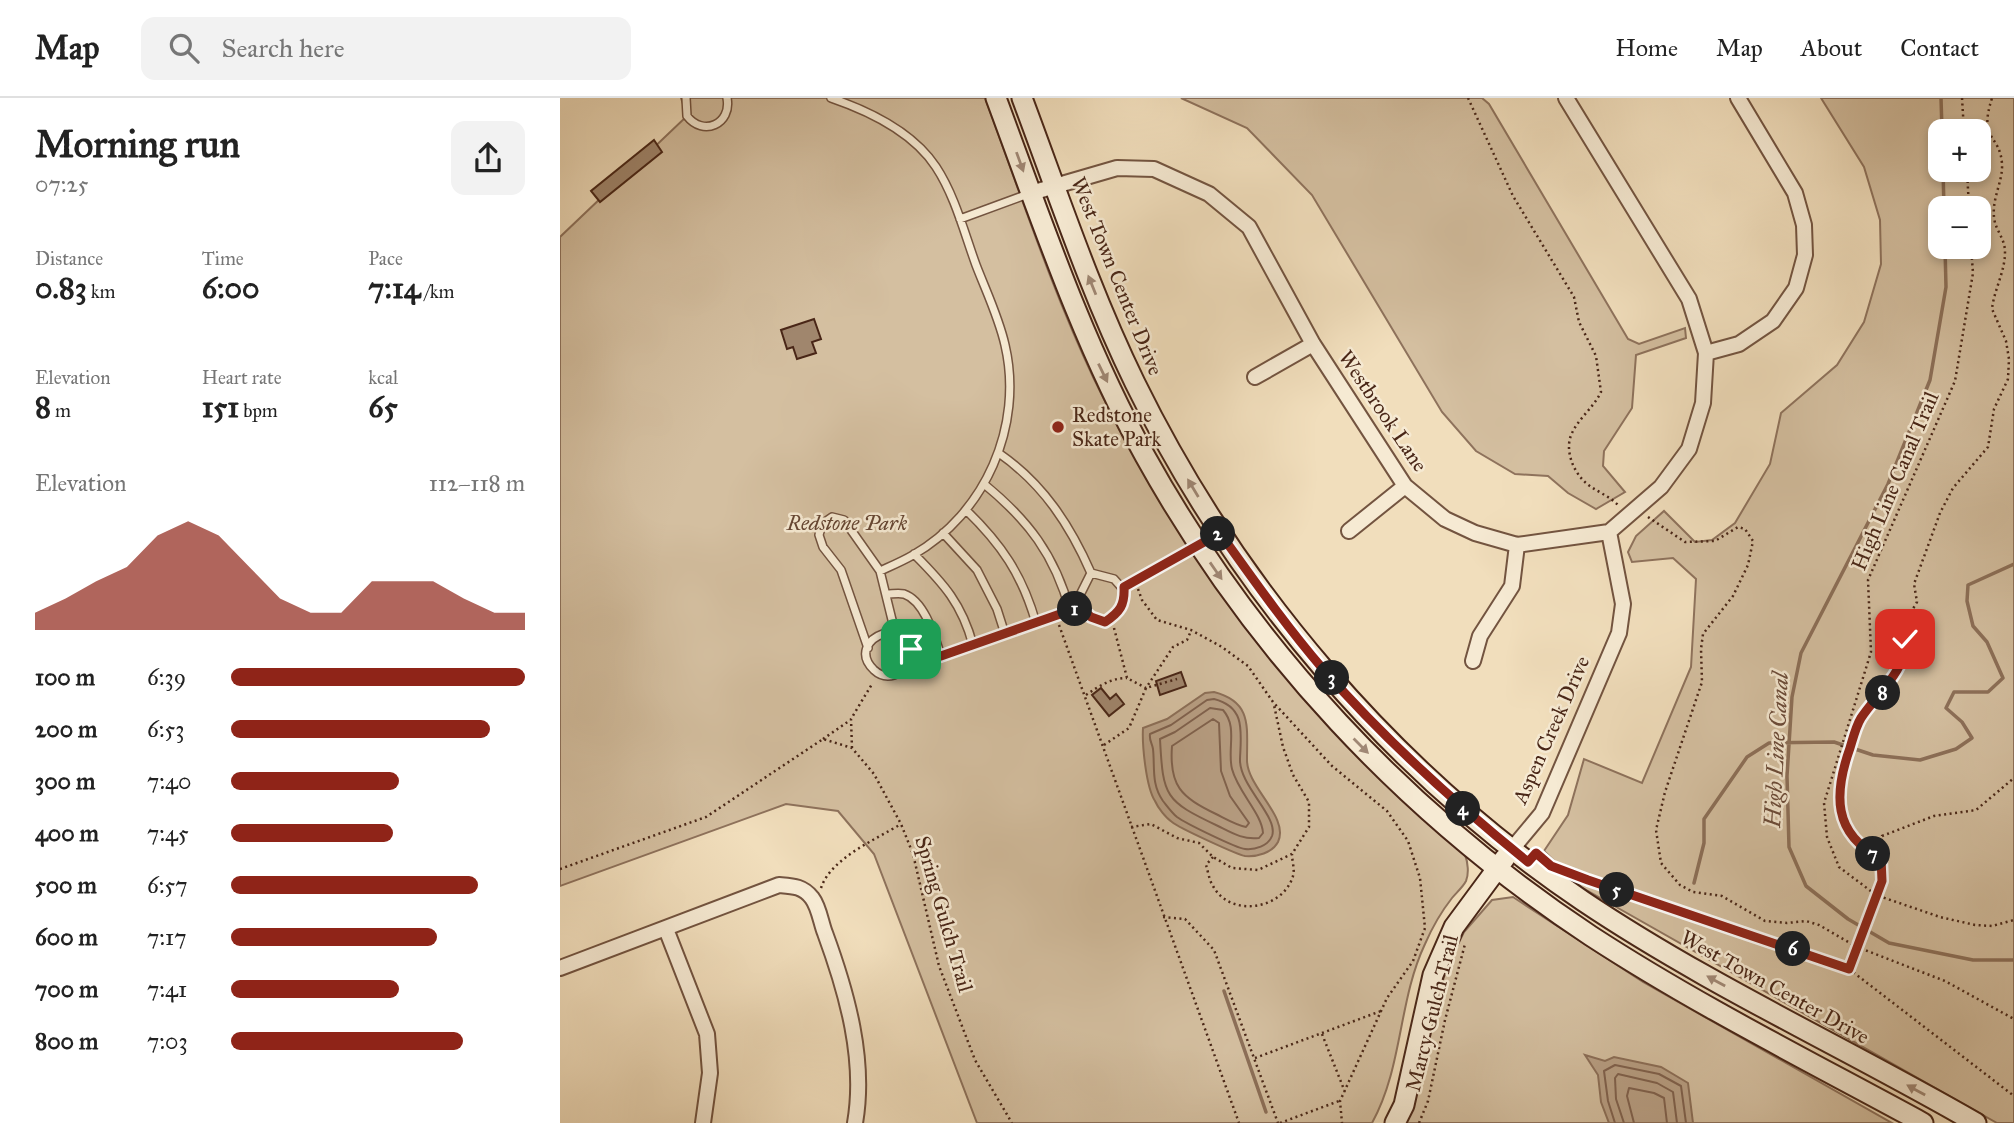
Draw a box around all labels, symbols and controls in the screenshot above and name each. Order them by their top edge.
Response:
search box [141,17,631,80]
text: Map [35,28,99,68]
icon: search [165,29,203,67]
text: Search here [221,32,345,64]
text: Home [1615,33,1678,63]
text: Map [1716,33,1763,63]
text: About [1801,33,1862,63]
text: Contact [1900,33,1979,63]
map controls [1928,119,1991,259]
button: + [1928,119,1991,182]
text: Morning run [35,121,240,167]
button: share [451,121,525,195]
one-way arrow [1014,152,1025,173]
text: 07:25 [35,170,88,198]
street label: West Town Center Drive [1065,173,1169,379]
button: − [1928,196,1991,259]
text: Distance [35,247,103,270]
text: Time [202,247,244,270]
text: Pace [368,247,403,270]
text: 0.83 [35,270,87,306]
text: 6:00 [202,270,260,306]
text: 7:14 [368,270,420,306]
one-way arrow [1086,274,1097,295]
text: km [87,280,116,303]
text: /km [420,280,454,303]
street label: Westbrook Lane [1333,345,1433,477]
one-way arrow [1097,364,1109,384]
text: Elevation [35,366,110,389]
text: Heart rate [202,366,282,389]
text: kcal [368,366,398,389]
street label: High Line Canal Trail [1846,387,1945,574]
text: 8 [35,389,51,425]
text: 151 [202,389,239,425]
text: 65 [368,389,398,425]
text: m [51,399,71,422]
text: bpm [239,399,278,422]
place label: Redstone Skate Park [1072,402,1162,452]
marker: Redstone Skate Park [1050,419,1066,435]
text: Elevation [35,469,126,497]
text: 112–118 m [429,469,525,497]
one-way arrow [1187,479,1199,498]
park label: Redstone Park [786,510,908,536]
pin: 2 [1200,516,1236,551]
text: 2 [1213,522,1222,545]
one-way arrow [1209,562,1223,580]
pin: 1 [1058,592,1092,626]
text: 1 [1071,597,1078,620]
pin [1875,609,1935,669]
pin [881,619,941,679]
icon: check [1886,620,1924,658]
icon: arrive [892,630,930,668]
street label: Aspen Creek Drive [1506,652,1595,809]
pin: 3 [1314,660,1350,696]
text: 100 m [35,663,95,691]
text: 6:39 [147,663,186,691]
text: 3 [1328,666,1335,689]
water label: High Line Canal [1758,670,1794,830]
pin: 8 [1866,676,1900,710]
text: 8 [1877,681,1888,704]
text: 200 m [35,715,97,743]
text: 6:53 [147,715,184,743]
one-way arrow [1352,737,1368,754]
text: 300 m [35,767,95,795]
text: 7:40 [147,767,191,795]
pin: 4 [1446,792,1480,826]
text: 4 [1457,797,1468,820]
text: 400 m [35,819,99,847]
text: 7:45 [147,819,189,847]
street label: Spring Gulch Trail [909,833,979,995]
pin: 7 [1856,836,1890,872]
text: 7 [1867,842,1878,865]
text: 500 m [35,871,97,899]
text: 6:57 [147,871,188,899]
pin: 5 [1600,872,1634,908]
text: 5 [1612,878,1621,901]
text: 600 m [35,923,98,951]
text: 7:17 [147,923,186,951]
street label: West Town Center Drive [1676,924,1874,1050]
street label: Marcy Gulch Trail [1400,932,1464,1094]
pin: 6 [1776,932,1810,966]
text: 6 [1788,937,1797,960]
text: 700 m [35,975,98,1003]
text: 7:41 [147,975,187,1003]
one-way arrow [1707,975,1726,987]
text: 800 m [35,1027,98,1055]
text: 7:03 [147,1027,188,1055]
one-way arrow [1906,1084,1926,1096]

